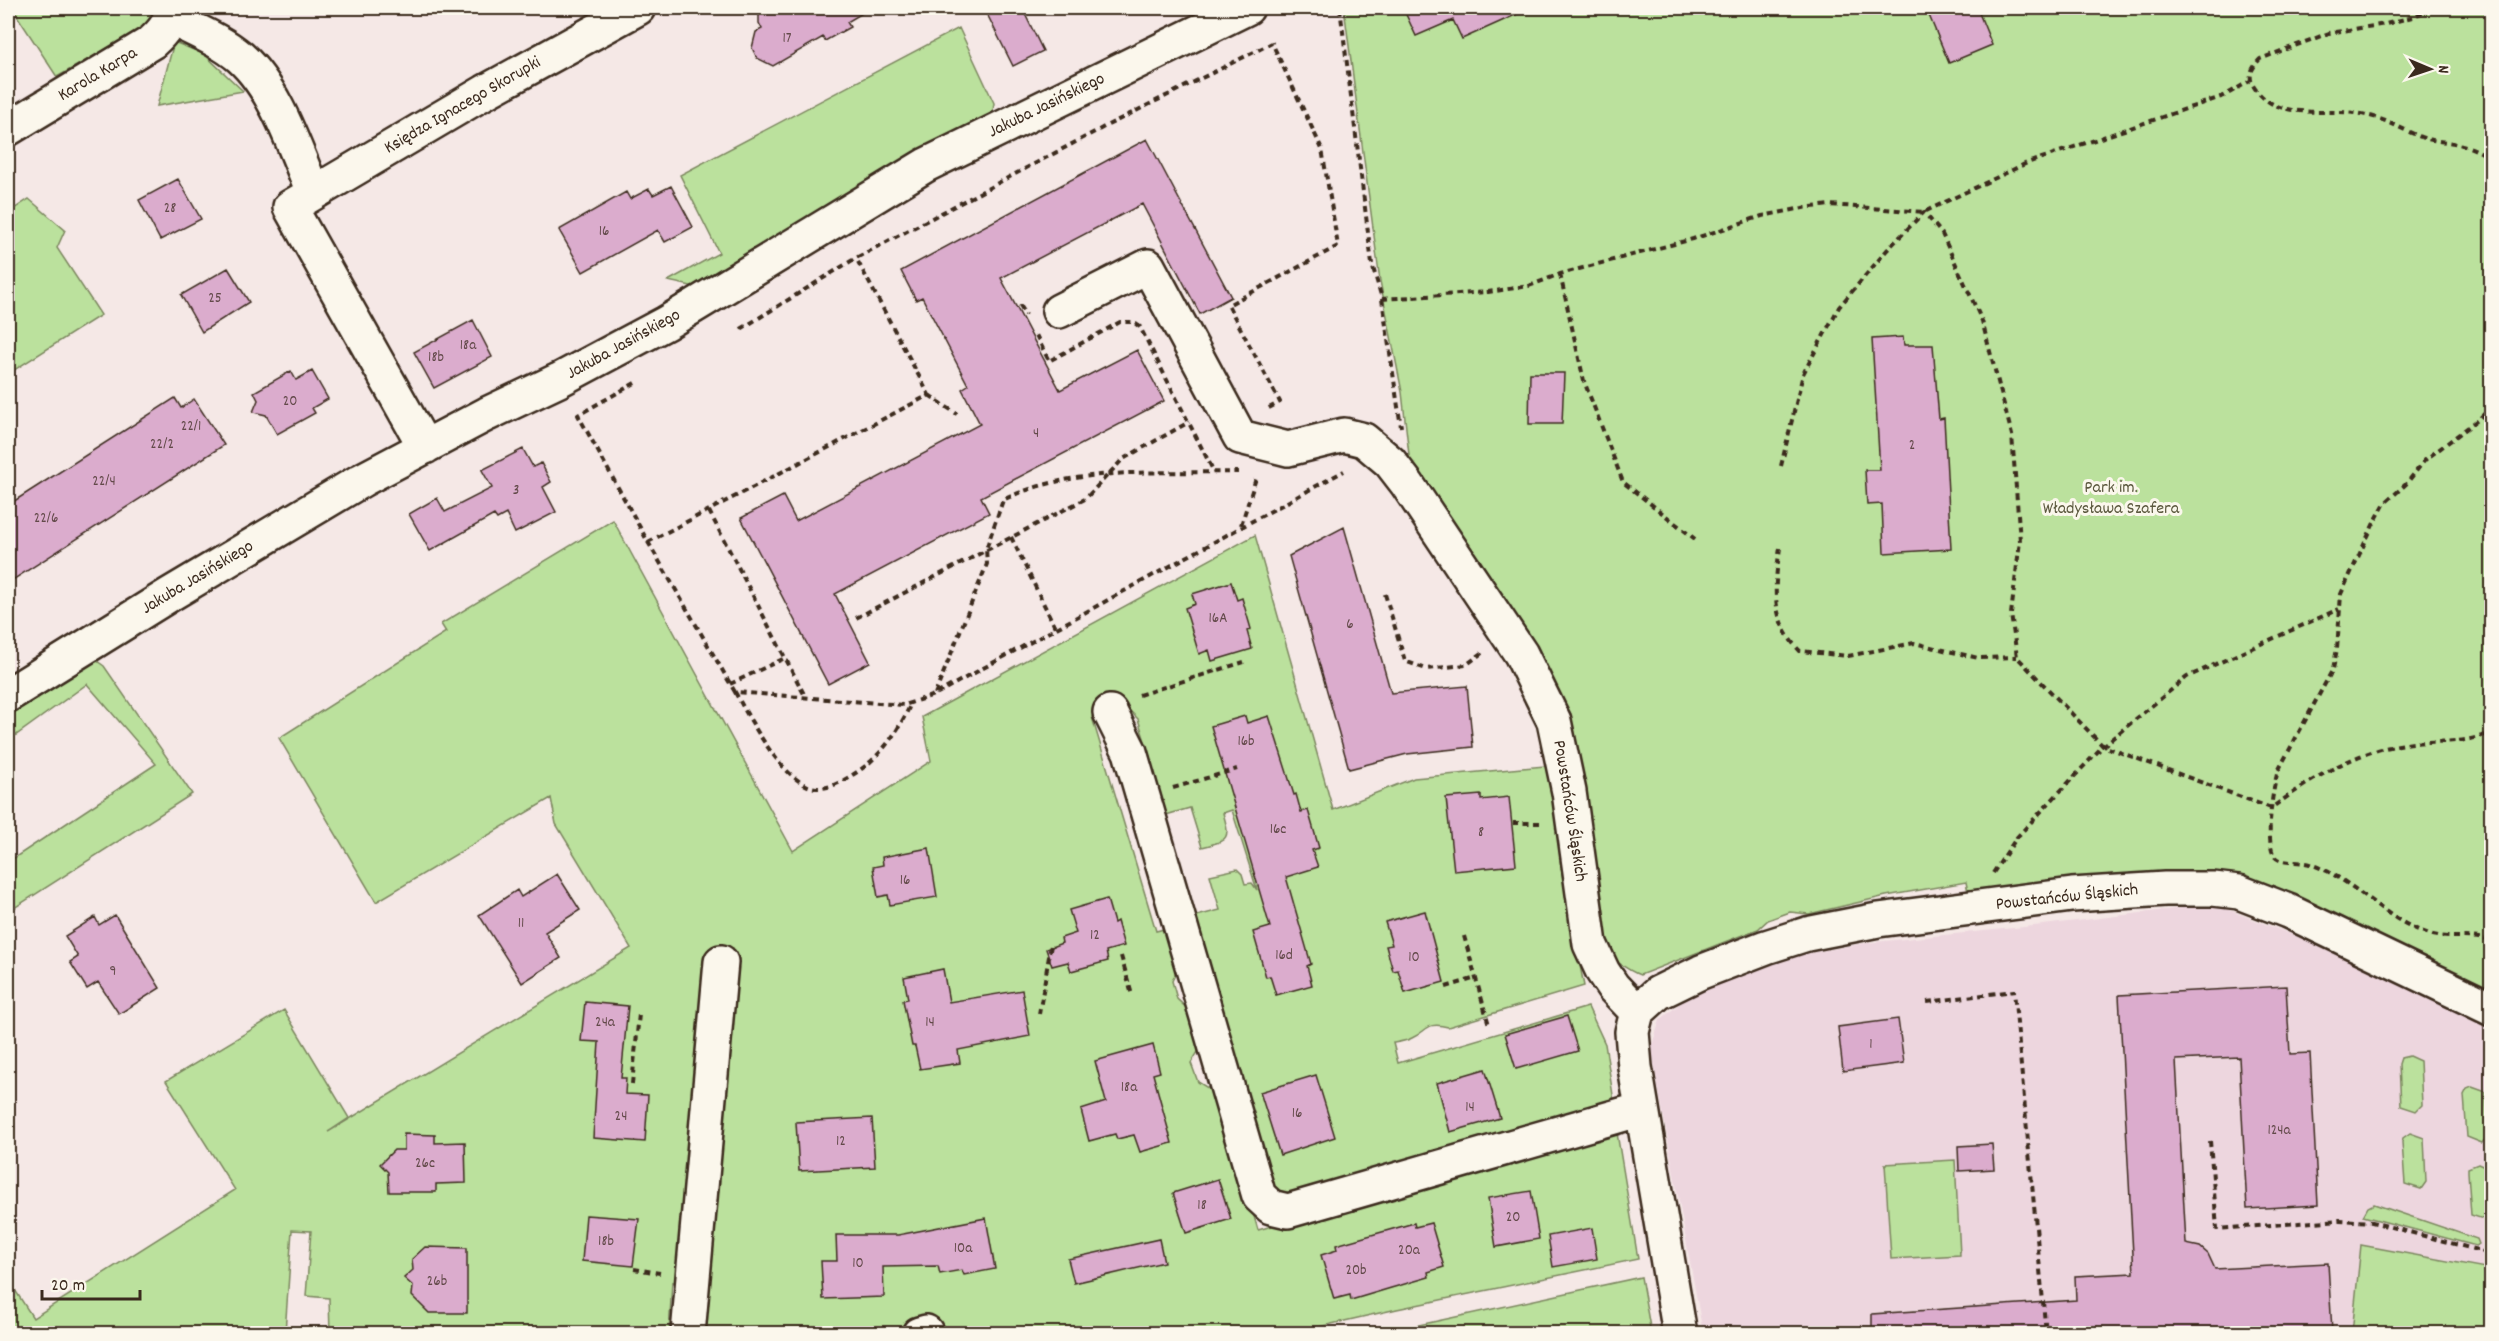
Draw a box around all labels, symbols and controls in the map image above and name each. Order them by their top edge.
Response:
house number: 17 [782,28,792,50]
north arrow [2400,39,2460,99]
street label: Karola Karpa [54,41,143,109]
street label: Księdza Ignacego Skorupki [380,51,546,161]
text: N [2431,65,2454,74]
street label: Jakuba Jasińskiego [985,67,1109,145]
house number: 28 [164,198,176,220]
house number: 16 [599,221,609,243]
house number: 25 [208,288,222,310]
street label: Jakuba Jasińskiego [563,303,685,387]
house number: 18a [460,335,477,357]
house number: 18b [428,347,444,369]
house number: 20 [283,391,297,413]
house number: 22/1 [181,416,201,438]
house number: 4 [1033,423,1039,445]
house number: 22/2 [150,434,174,456]
house number: 2 [1909,435,1915,457]
house number: 22/4 [92,471,116,493]
park label: Park im. Władysława Szafera [2043,476,2180,522]
house number: 3 [513,480,519,502]
house number: 22/6 [34,508,58,530]
street label: Jakuba Jasińskiego [137,535,259,621]
house number: 16A [1209,608,1227,630]
house number: 6 [1346,614,1354,636]
house number: 16b [1237,731,1255,753]
street label: Powstańców Śląskich [1545,738,1593,884]
house number: 16c [1270,819,1286,841]
house number: 8 [1478,822,1484,844]
house number: 16 [900,870,910,892]
street label: Powstańców Śląskich [1995,878,2139,918]
house number: 11 [518,913,524,935]
house number: 12 [1090,925,1100,947]
house number: 16d [1275,945,1293,967]
house number: 10 [1408,947,1420,969]
house number: 9 [110,961,116,983]
house number: 24a [595,1012,616,1034]
house number: 14 [925,1012,935,1034]
house number: 1 [1869,1034,1873,1056]
house number: 18a [1121,1077,1138,1099]
house number: 14 [1465,1097,1475,1119]
house number: 16 [1292,1103,1302,1125]
house number: 24 [615,1106,627,1128]
house number: 124a [2267,1120,2292,1142]
house number: 12 [836,1131,846,1153]
house number: 26c [415,1153,435,1175]
house number: 18 [1197,1195,1207,1217]
house number: 20 [1506,1207,1520,1229]
house number: 18b [598,1231,614,1253]
house number: 10a [954,1238,973,1260]
house number: 20a [1398,1240,1421,1262]
house number: 10 [852,1253,864,1275]
house number: 20b [1345,1260,1367,1282]
scale bar [42,1263,140,1301]
house number: 26b [427,1271,447,1293]
text: 20 m [51,1274,85,1299]

